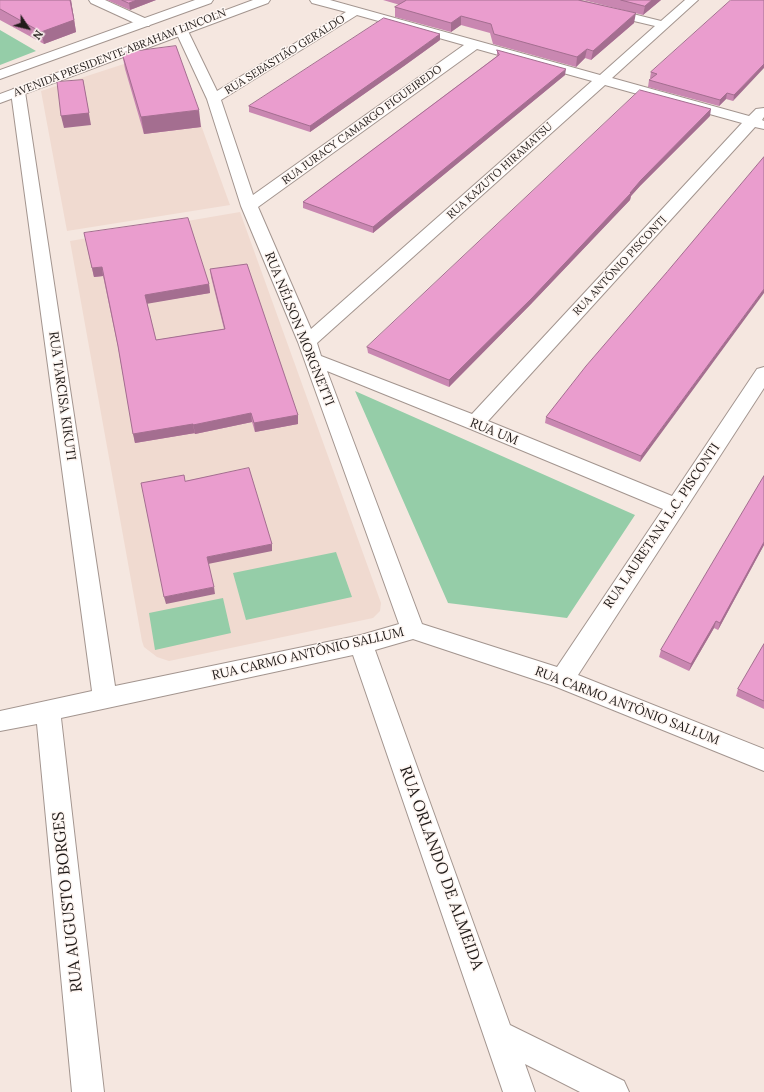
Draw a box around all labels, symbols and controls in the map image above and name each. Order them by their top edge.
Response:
street label: AVENIDA PRESIDENTE ABRAHAM LINCOLN [12,6,228,100]
north arrow [8,8,48,48]
street label: RUA SEBASTIÃO GERALDO [222,12,348,98]
street label: RUA JURACY CAMARGO FIGUEIREDO [279,62,445,188]
street label: RUA KAZUTO HIRAMATSU [444,120,556,222]
street label: RUA ANTÔNIO PISCONTI [570,214,670,318]
street label: RUA NÉLSON MORGNETTI [261,250,337,408]
street label: RUA TARCISA KIKUTI [45,330,79,462]
street label: RUA UM [468,415,520,449]
street label: RUA LAURETANA L.C. PISCONTI [601,440,723,612]
street label: RUA CARMO ANTÔNIO SALLUM [210,624,406,684]
street label: RUA CARMO ANTÔNIO SALLUM [532,664,722,748]
street label: RUA ORLANDO DE ALMEIDA [395,763,487,973]
street label: RUA AUGUSTO BORGES [49,811,87,993]

